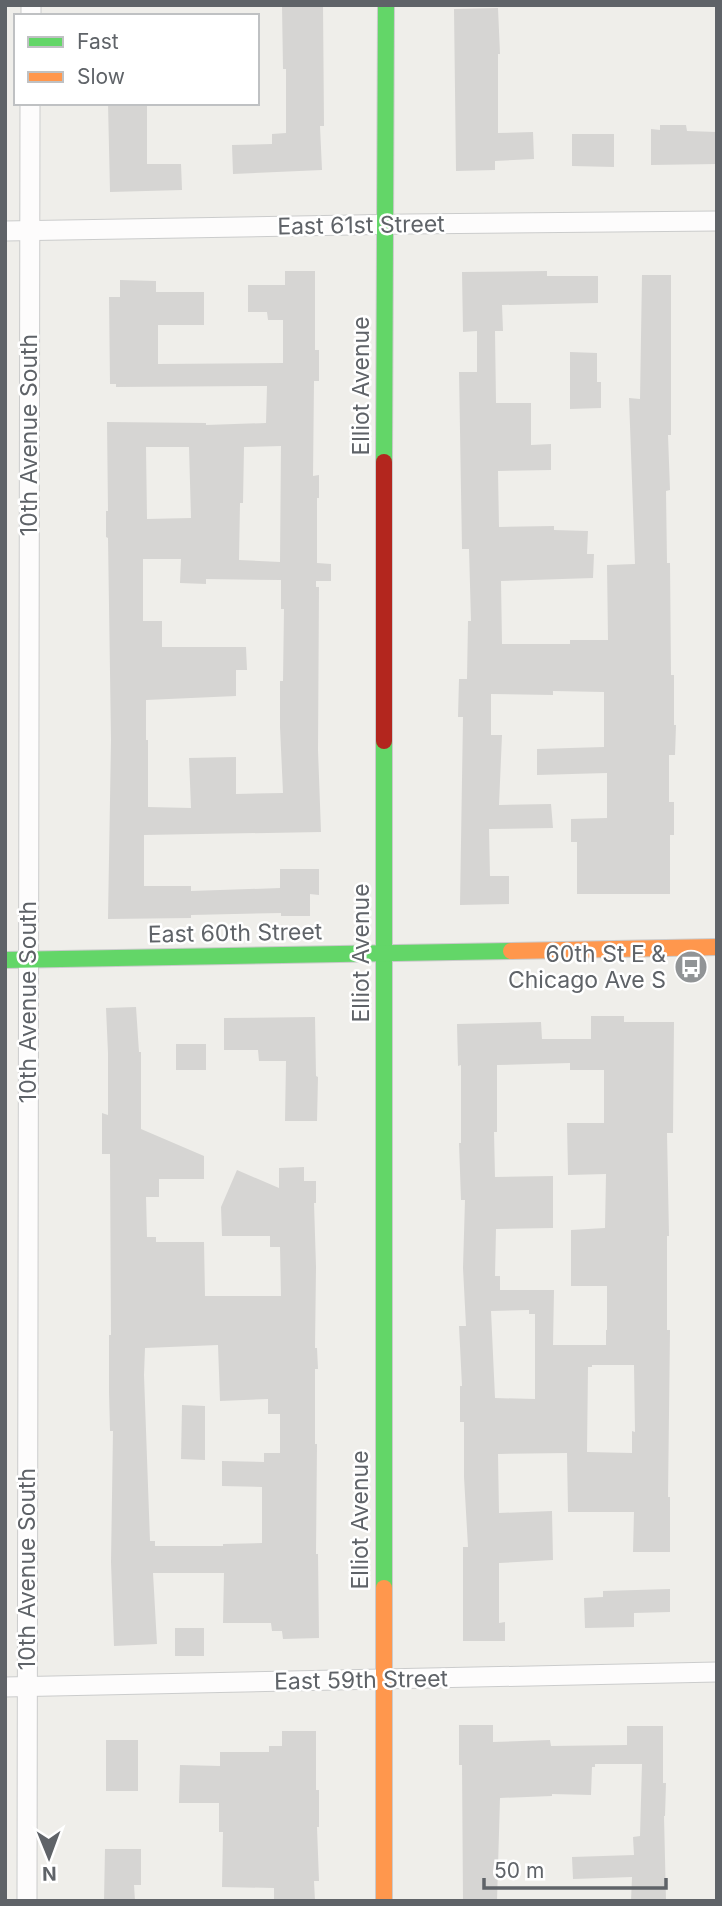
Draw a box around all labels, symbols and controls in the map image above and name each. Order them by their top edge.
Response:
legend [14,14,259,105]
text: Fast [77,29,119,54]
text: Slow [77,64,125,89]
street label: East 61st Street [277,210,445,240]
street label: Elliot Avenue [347,316,375,456]
street label: 10th Avenue South [15,334,43,536]
street label: Elliot Avenue [347,883,375,1023]
street label: 10th Avenue South [14,901,42,1103]
street label: East 60th Street [148,917,323,949]
place label: 60th St E & Chicago Ave S [508,940,666,994]
bus stop icon: 60th St E & Chicago Ave S [672,948,710,986]
street label: Elliot Avenue [346,1450,374,1590]
street label: 10th Avenue South [13,1468,41,1670]
street label: East 59th Street [274,1664,449,1696]
north arrow [14,1822,84,1892]
scale bar [484,1846,666,1890]
text: 50 m [494,1858,544,1883]
text: N [42,1862,57,1885]

